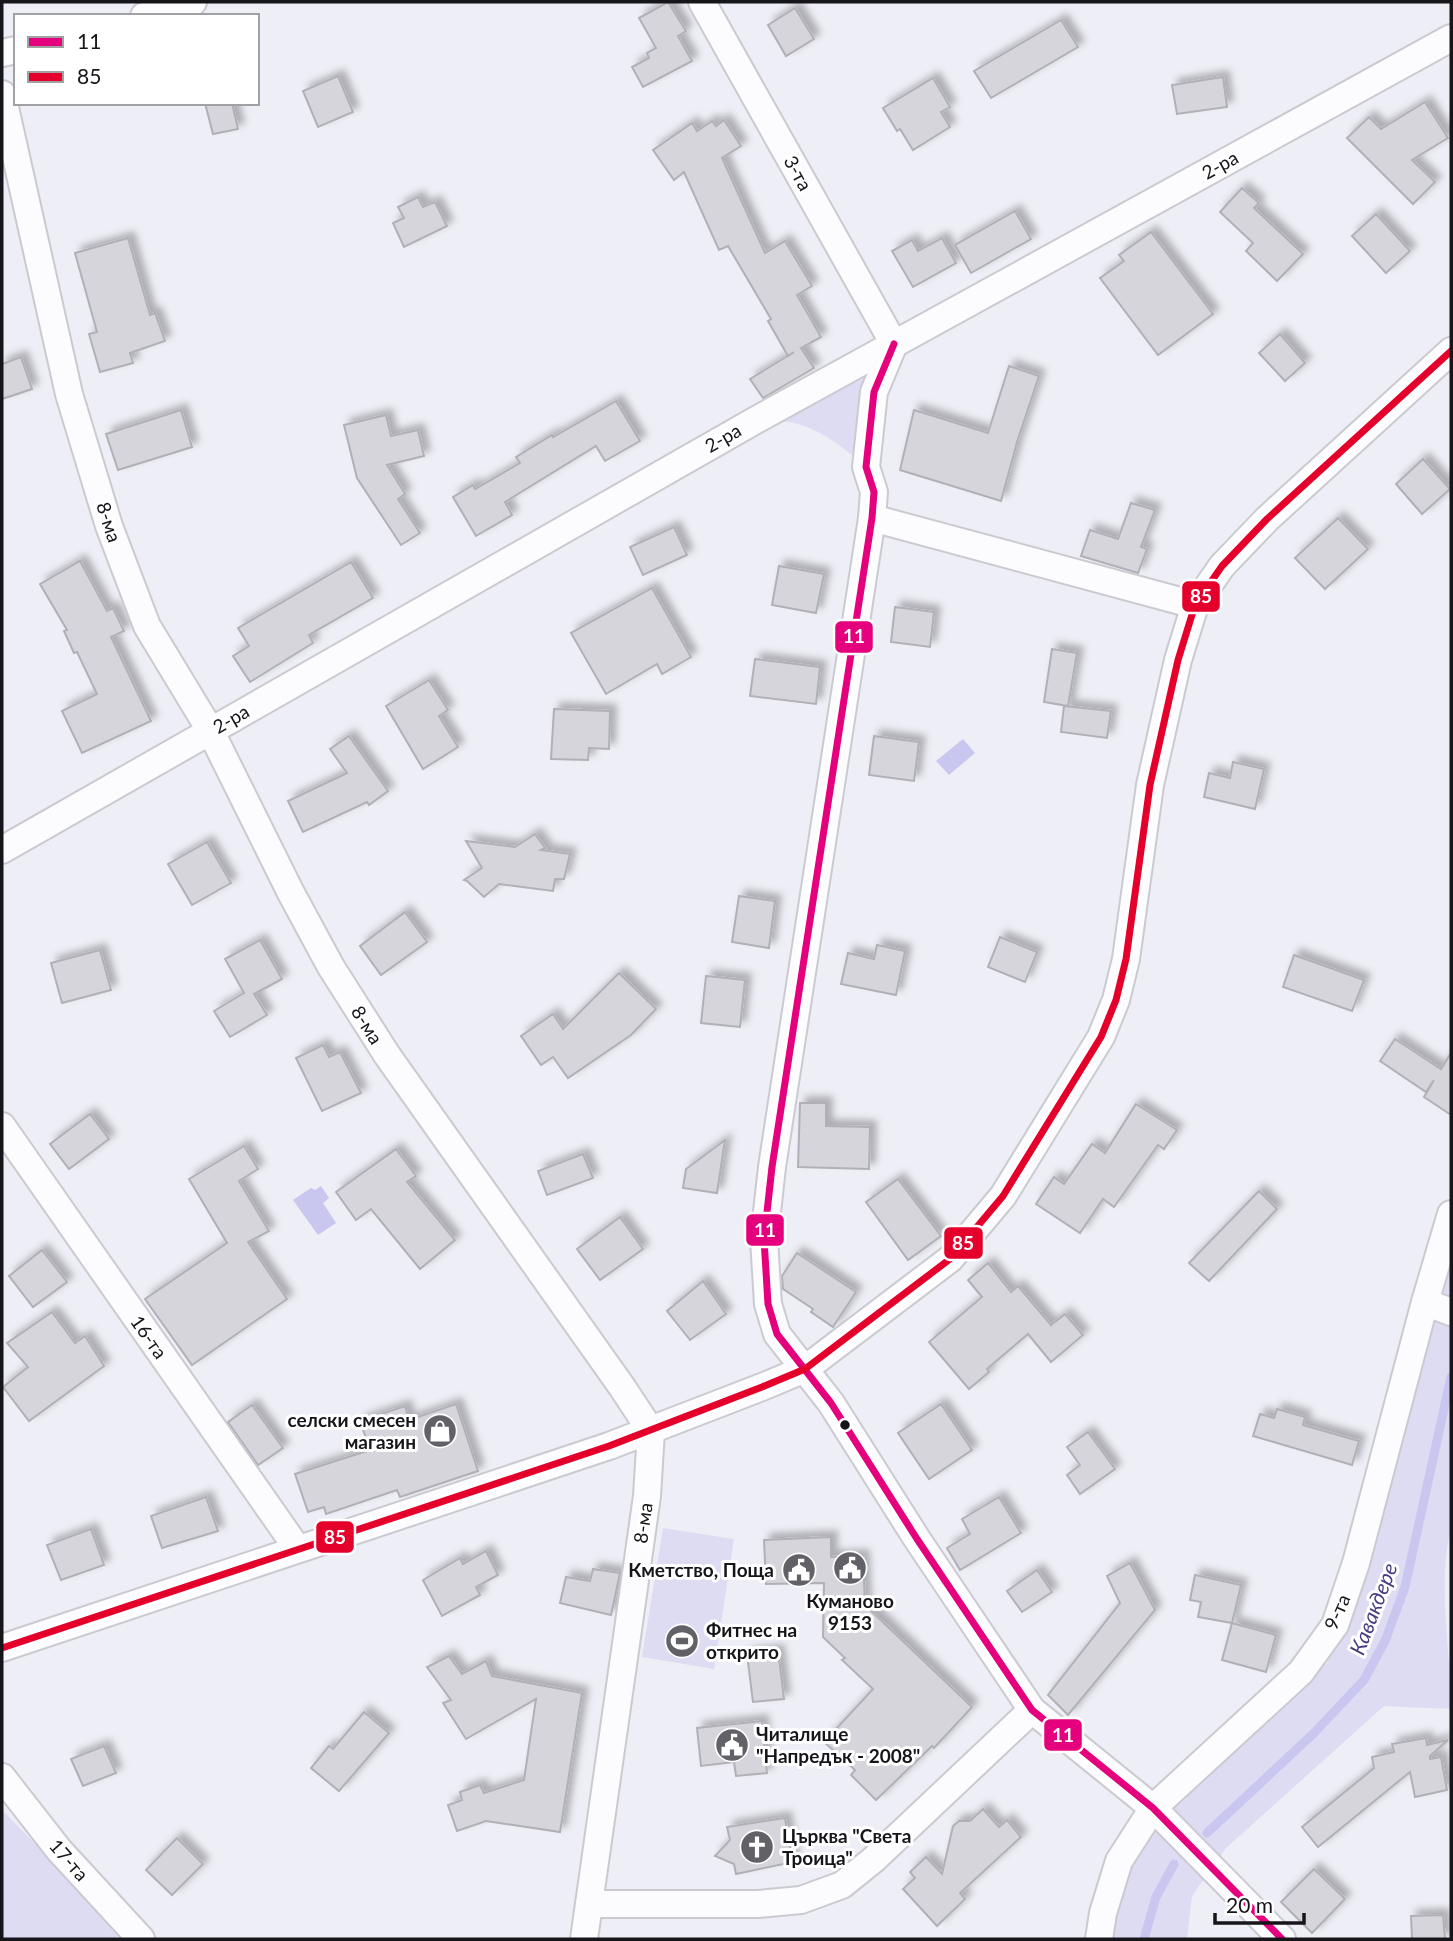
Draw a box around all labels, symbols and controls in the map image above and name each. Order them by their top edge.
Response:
legend [14,14,259,105]
text: 11 [77,28,101,53]
text: 85 [77,63,101,88]
street label: 2-ра [1197,145,1242,184]
street label: 3-та [780,151,817,194]
street label: 2-ра [700,418,745,457]
street label: 8-ма [92,499,127,545]
line badge: 85 [1181,580,1221,613]
text: 85 [1190,584,1212,607]
line badge: 11 [834,620,874,654]
text: 11 [843,624,865,647]
street label: 2-ра [208,699,253,738]
street label: 8-ма [347,1001,388,1048]
line badge: 11 [745,1213,785,1247]
text: 11 [754,1218,776,1241]
line badge: 85 [943,1226,984,1260]
text: 85 [952,1231,974,1254]
street label: 16-та [126,1311,172,1363]
place label: селски смесен магазин [287,1408,416,1453]
shop icon: селски смесен магазин [421,1412,459,1450]
unlabelled marker [838,1418,852,1432]
street label: 8-ма [628,1501,657,1545]
line badge: 85 [315,1520,355,1554]
text: 85 [324,1525,346,1548]
public building icon: Куманово 9153 [831,1549,869,1587]
public building icon: Кметство, Поща [780,1551,818,1589]
place label: Кметство, Поща [628,1558,774,1581]
water label: Кавакдере [1344,1559,1401,1658]
place label: Куманово 9153 [806,1589,894,1634]
street label: 9-та [1319,1590,1354,1633]
place label: Фитнес на открито [706,1618,797,1663]
sports icon: Фитнес на открито [663,1622,701,1660]
line badge: 11 [1043,1718,1083,1752]
place label: Читалище "Напредък - 2008" [756,1722,920,1767]
text: 11 [1052,1723,1074,1746]
public building icon: Читалище "Напредък - 2008" [713,1726,751,1764]
place label: Църква "Света Троица" [782,1824,911,1869]
church icon: Църква "Света Троица" [738,1828,776,1866]
street label: 17-та [45,1834,94,1885]
scale bar [1215,1882,1304,1926]
text: 20 m [1226,1892,1273,1917]

